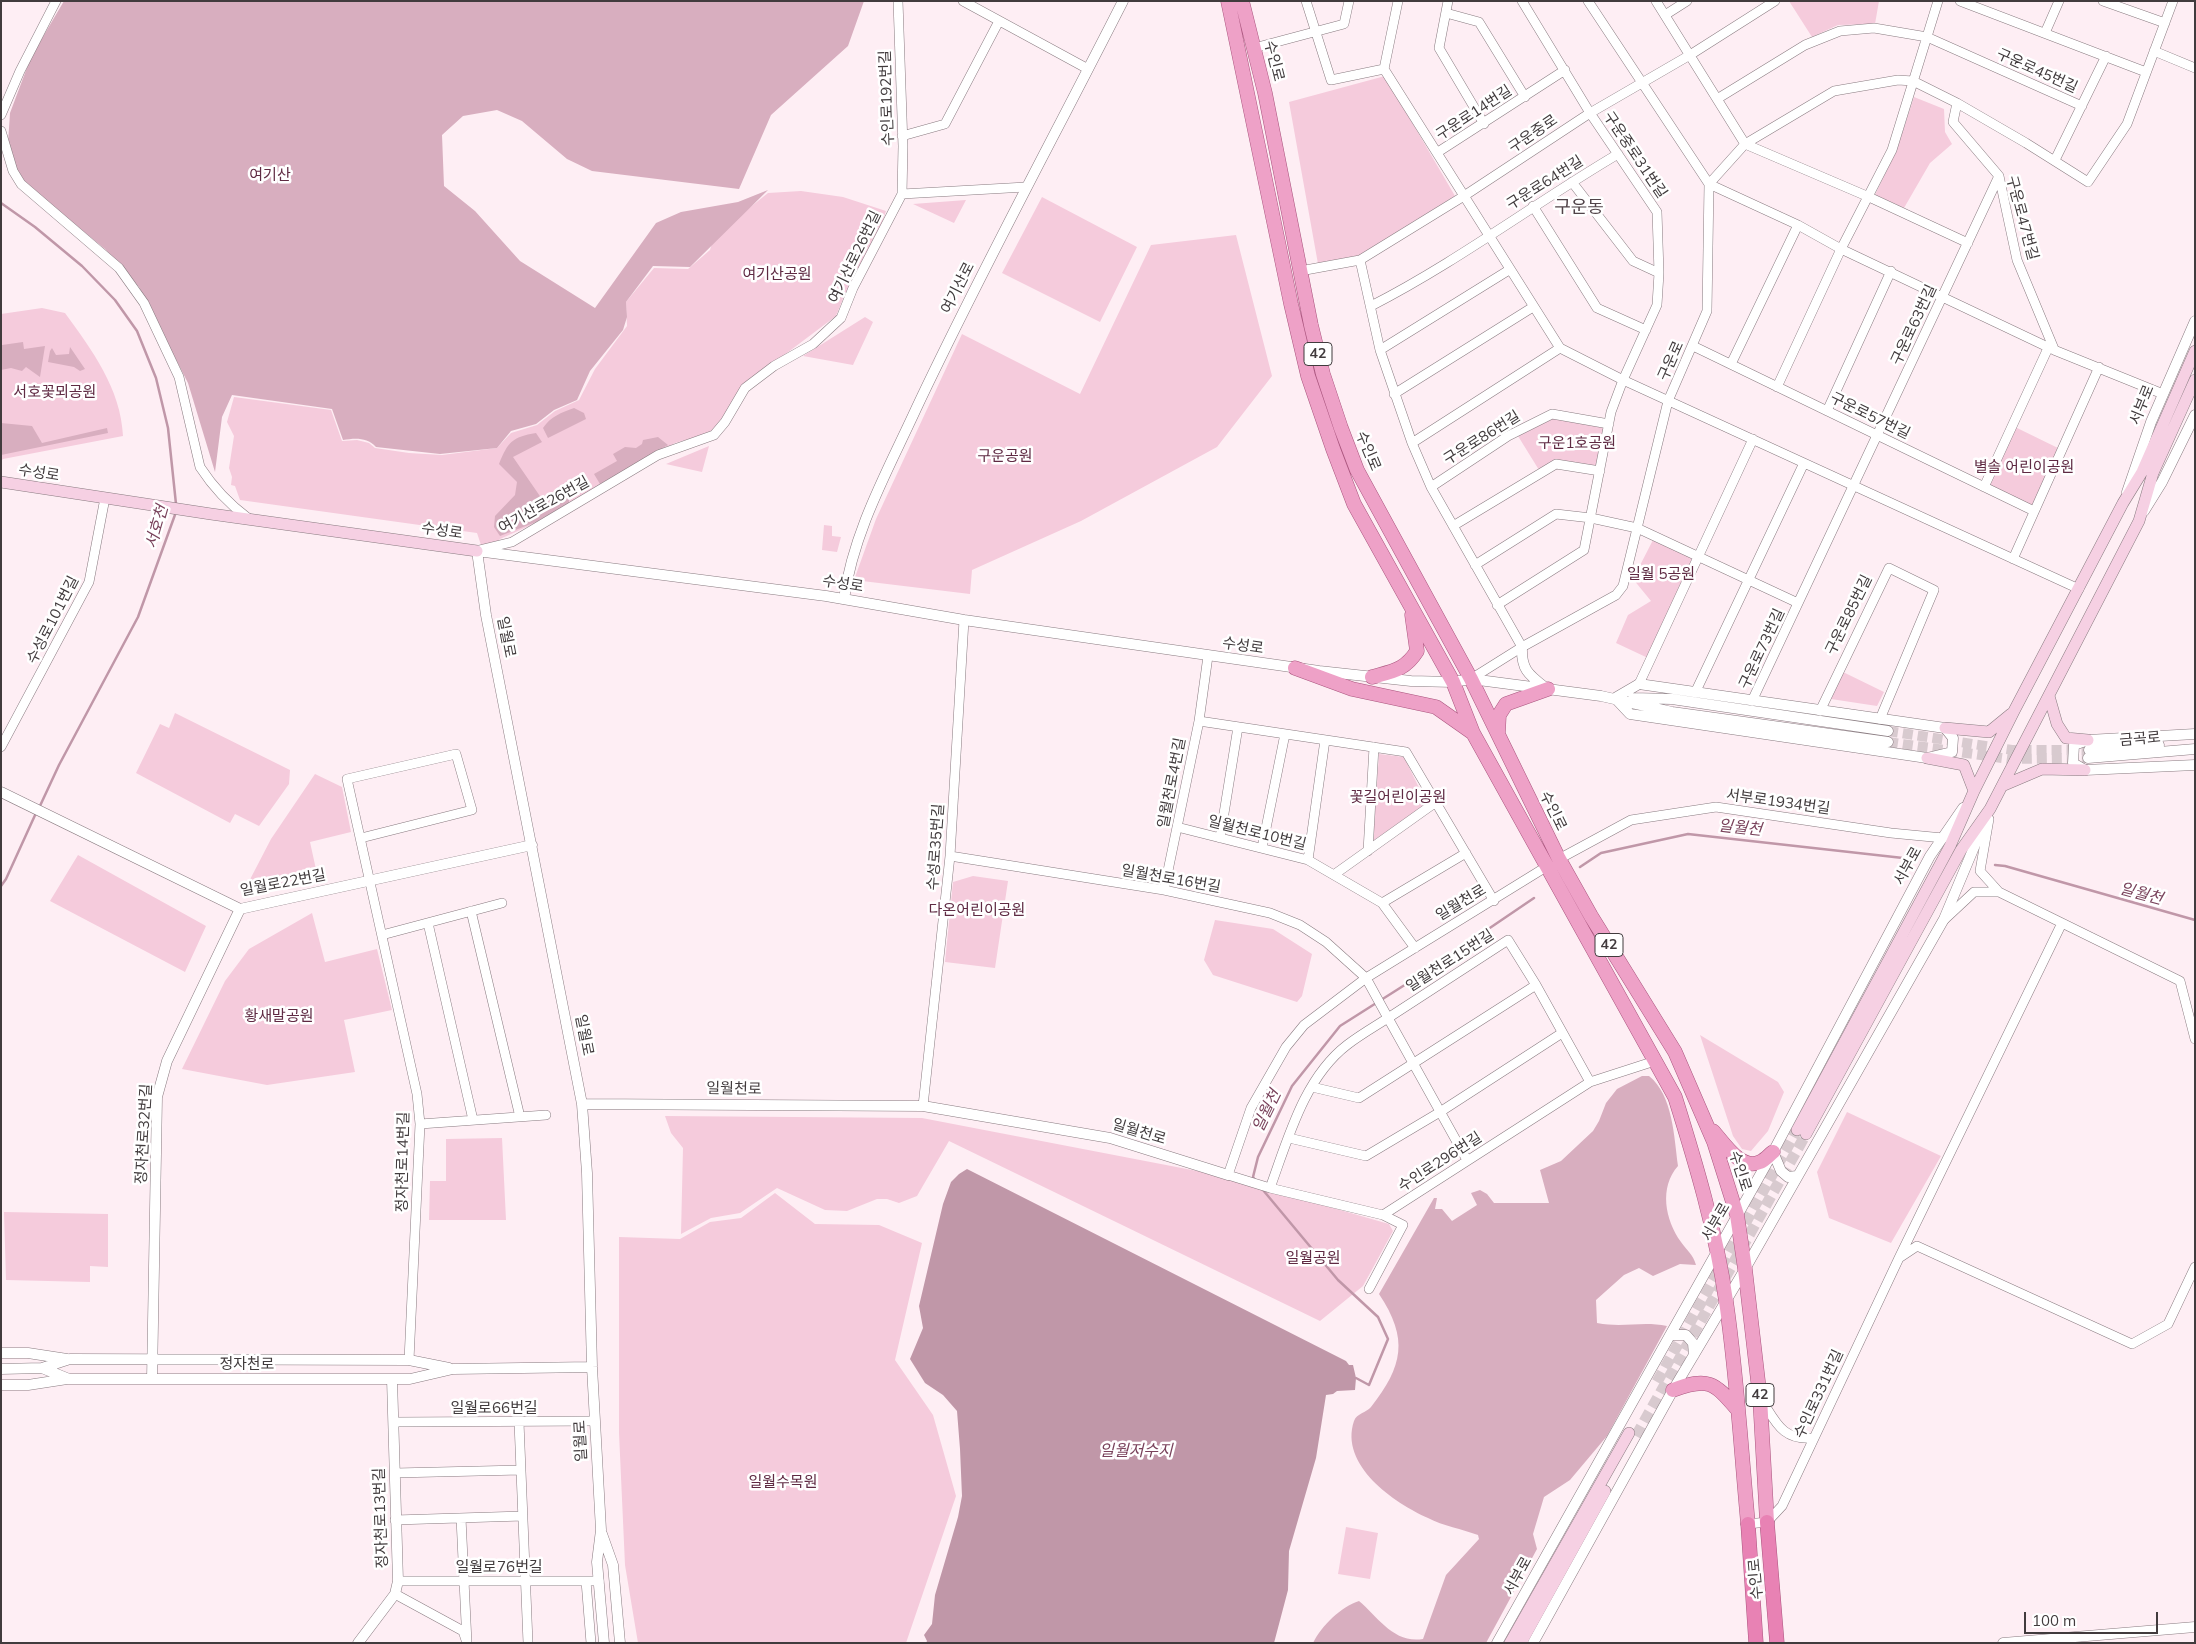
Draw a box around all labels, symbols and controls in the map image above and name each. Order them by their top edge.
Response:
street label: 수인로 [1260,39,1288,83]
street label: 구운로45번길 [1994,45,2080,97]
street label: 수인로192번길 [876,50,898,146]
street label: 구운로14번길 [1433,82,1515,144]
street label: 구운중로31번길 [1599,108,1671,202]
street label: 구운중로 [1505,111,1561,157]
street label: 구운로64번길 [1503,152,1587,214]
park label: 여기산 [249,166,291,184]
street label: 구운로47번길 [2002,174,2042,262]
district label: 구운동 [1554,197,1604,219]
street label: 여기산로26번길 [825,208,885,306]
street label: 여기산로 [937,259,979,317]
park label: 여기산공원 [743,265,811,283]
street label: 구운로63번길 [1887,282,1941,368]
street label: 구운로 [1654,338,1688,384]
road number: 42 [1304,342,1332,366]
street label: 서부로 [2126,382,2158,428]
park label: 서호꽃뫼공원 [14,383,96,401]
street label: 구운로57번길 [1827,389,1913,443]
street label: 구운로86번길 [1440,407,1524,469]
street label: 수인로 [1352,428,1384,474]
park label: 구운1호공원 [1538,434,1616,452]
park label: 구운공원 [977,447,1033,465]
park label: 별솔 어린이공원 [1974,458,2074,476]
street label: 수성로 [17,461,61,485]
street label: 여기산로26번길 [496,473,592,537]
water label: 서호천 [142,503,172,551]
street label: 수성로 [420,519,464,543]
park label: 일월 5공원 [1627,565,1695,583]
street label: 수성로 [821,572,865,596]
street label: 구운로85번길 [1822,572,1876,658]
street label: 수성로101번길 [23,573,83,667]
street label: 구운로73번길 [1735,606,1789,692]
street label: 일월로 [493,615,519,659]
street label: 수성로 [1221,634,1265,658]
street label: 금곡로 [2119,728,2161,750]
street label: 일월천로4번길 [1154,736,1190,830]
street label: 서부로1934번길 [1725,786,1831,818]
park label: 꽃길어린이공원 [1350,788,1446,806]
street label: 수인로 [1536,788,1570,834]
street label: 수성로35번길 [924,803,948,891]
street label: 일월천로10번길 [1206,812,1308,854]
water label: 일월천 [1717,816,1763,840]
street label: 서부로 [1890,844,1926,888]
street label: 일월천로16번길 [1120,861,1222,897]
street label: 일월로22번길 [239,866,327,900]
water label: 일월천 [2117,879,2165,909]
street label: 일월천로 [1433,881,1489,925]
park label: 다온어린이공원 [929,901,1025,919]
street label: 일월천로15번길 [1403,926,1497,996]
road number: 42 [1595,934,1623,956]
park label: 황새말공원 [245,1007,313,1025]
street label: 일월로 [571,1013,597,1057]
street label: 일월천로 [706,1080,762,1098]
street label: 정자천로32번길 [132,1083,156,1185]
water label: 일월천 [1249,1087,1285,1135]
street label: 정자천로14번길 [393,1111,413,1213]
street label: 일월천로 [1110,1115,1168,1149]
street label: 수인로296번길 [1395,1128,1485,1196]
street label: 수인로 [1725,1149,1755,1193]
street label: 서부로 [1698,1200,1734,1244]
park label: 일월공원 [1285,1249,1341,1267]
street label: 수인로331번길 [1791,1347,1847,1441]
street label: 정자천로 [219,1355,275,1373]
road number: 42 [1746,1384,1774,1406]
street label: 일월로66번길 [451,1399,537,1417]
street label: 일월로 [571,1420,591,1462]
water label: 일월저수지 [1099,1441,1173,1461]
street label: 정자천로13번길 [370,1467,392,1569]
park label: 일월수목원 [749,1473,817,1491]
street label: 서부로 [1500,1554,1536,1598]
street label: 일월로76번길 [456,1558,542,1576]
street label: 수인로 [1745,1558,1767,1600]
scale bar [2026,1602,2160,1634]
text: 100 m [2032,1611,2076,1630]

